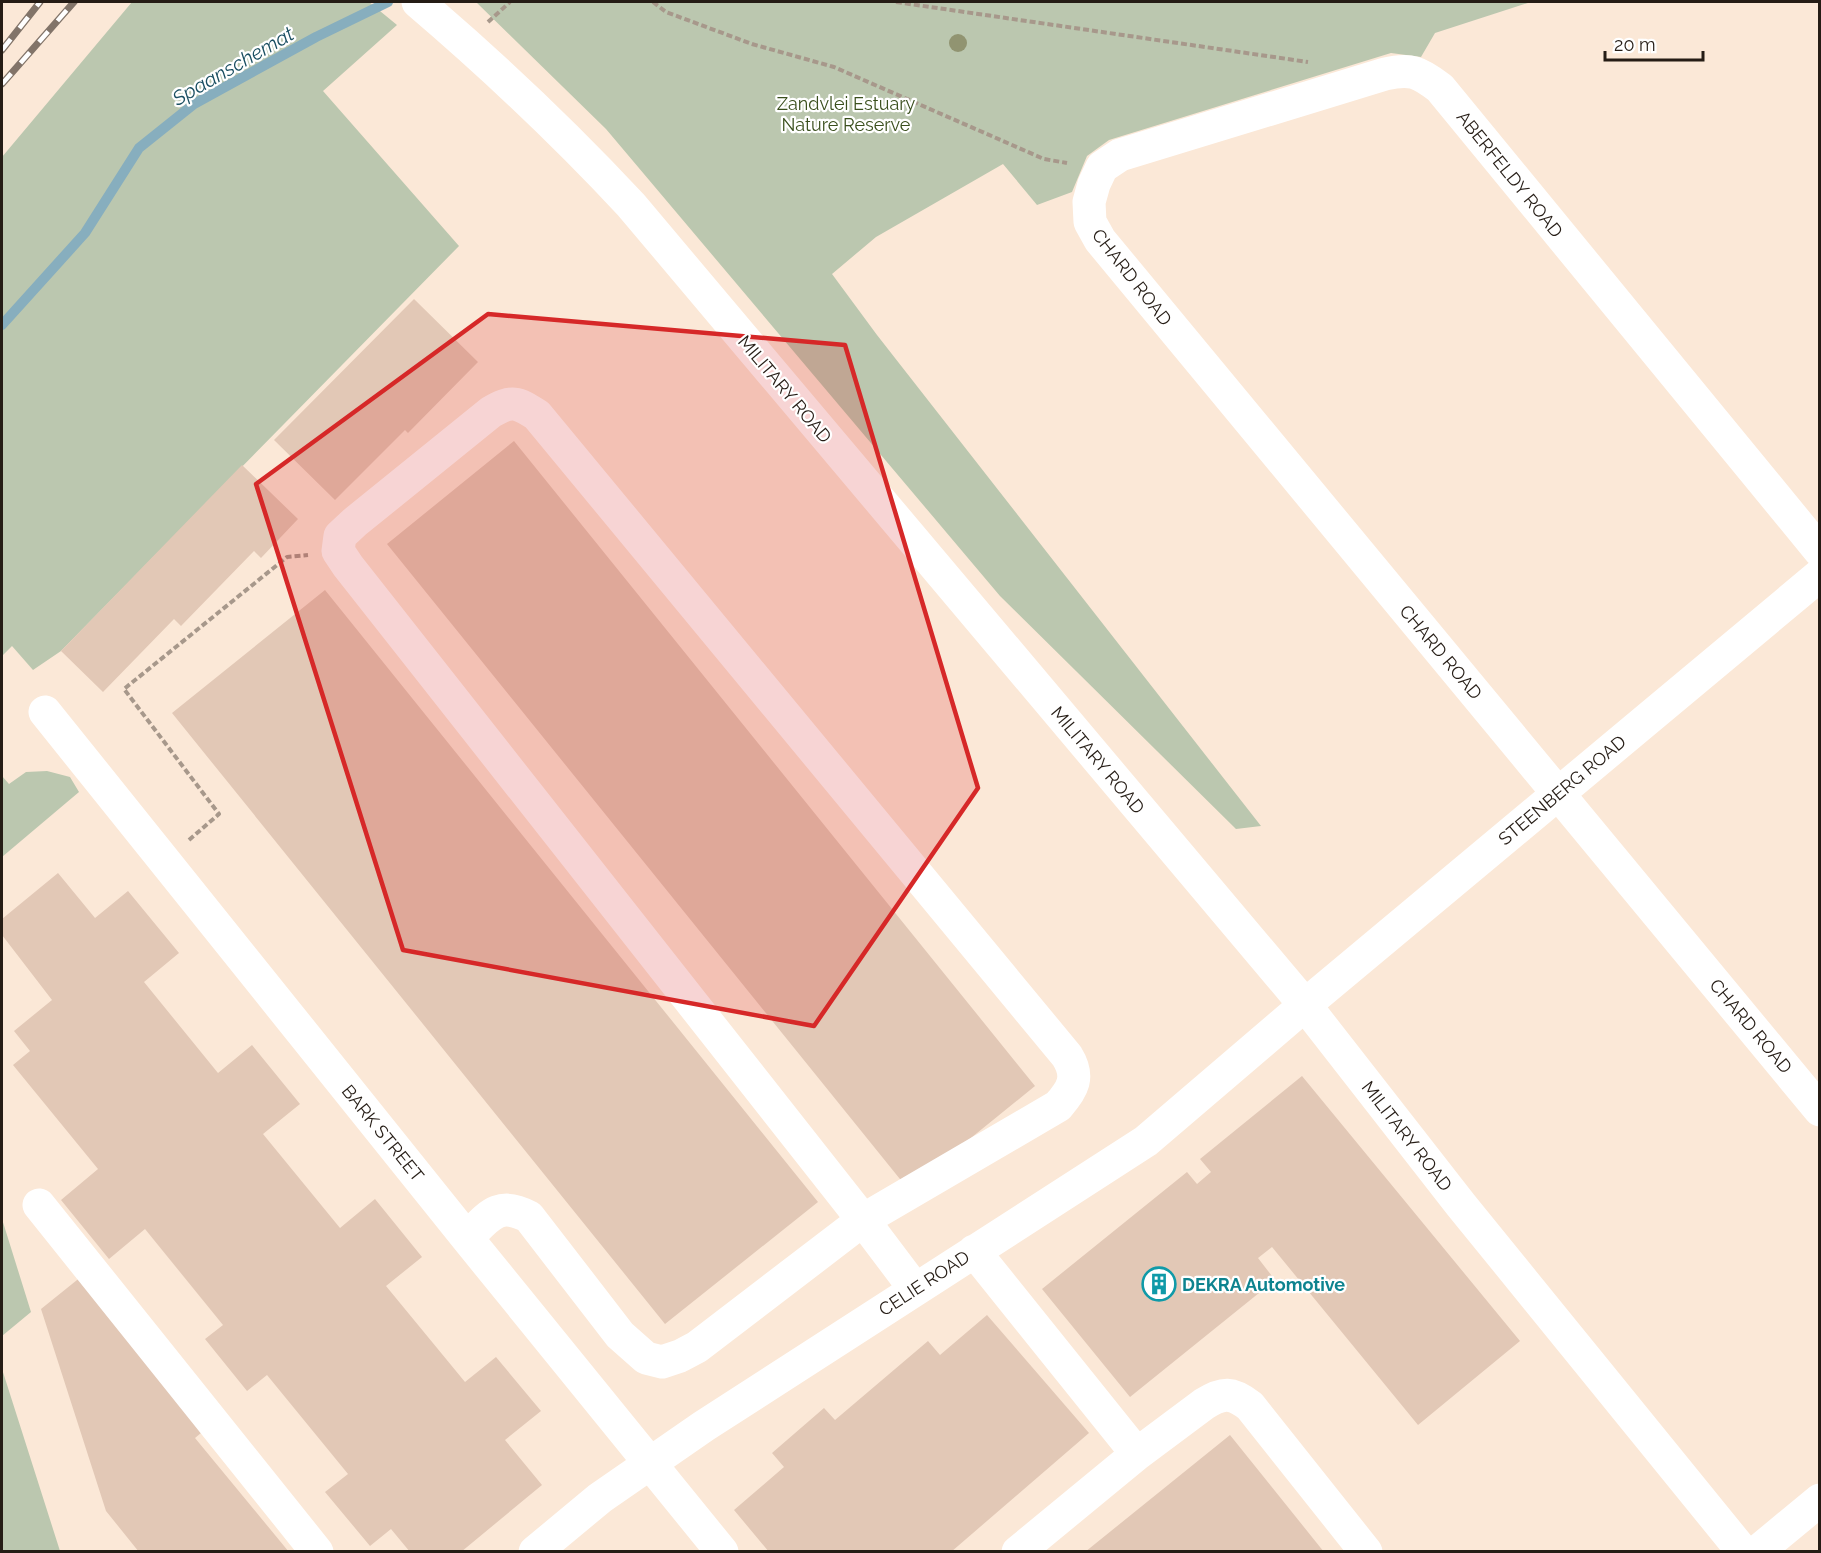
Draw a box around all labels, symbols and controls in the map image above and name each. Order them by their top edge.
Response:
water label: Spaanschemat [167,21,299,111]
scale bar [1605,24,1702,62]
text: 20 m [1614,34,1656,55]
park label: Zandvlei Estuary Nature Reserve [777,93,916,135]
street label: ABERFELDY ROAD [1453,107,1567,242]
street label: CHARD ROAD [1088,224,1176,330]
street label: MILITARY ROAD [734,331,836,447]
street label: CHARD ROAD [1395,600,1487,704]
street label: MILITARY ROAD [1047,702,1149,818]
street label: STEENBERG ROAD [1494,731,1630,849]
street label: CHARD ROAD [1705,974,1797,1078]
street label: MILITARY ROAD [1358,1077,1457,1195]
street label: BARK STREET [338,1080,428,1186]
street label: CELIE ROAD [875,1246,973,1320]
building icon: DEKRA Automotive [1141,1266,1177,1302]
place label: DEKRA Automotive [1182,1274,1345,1295]

